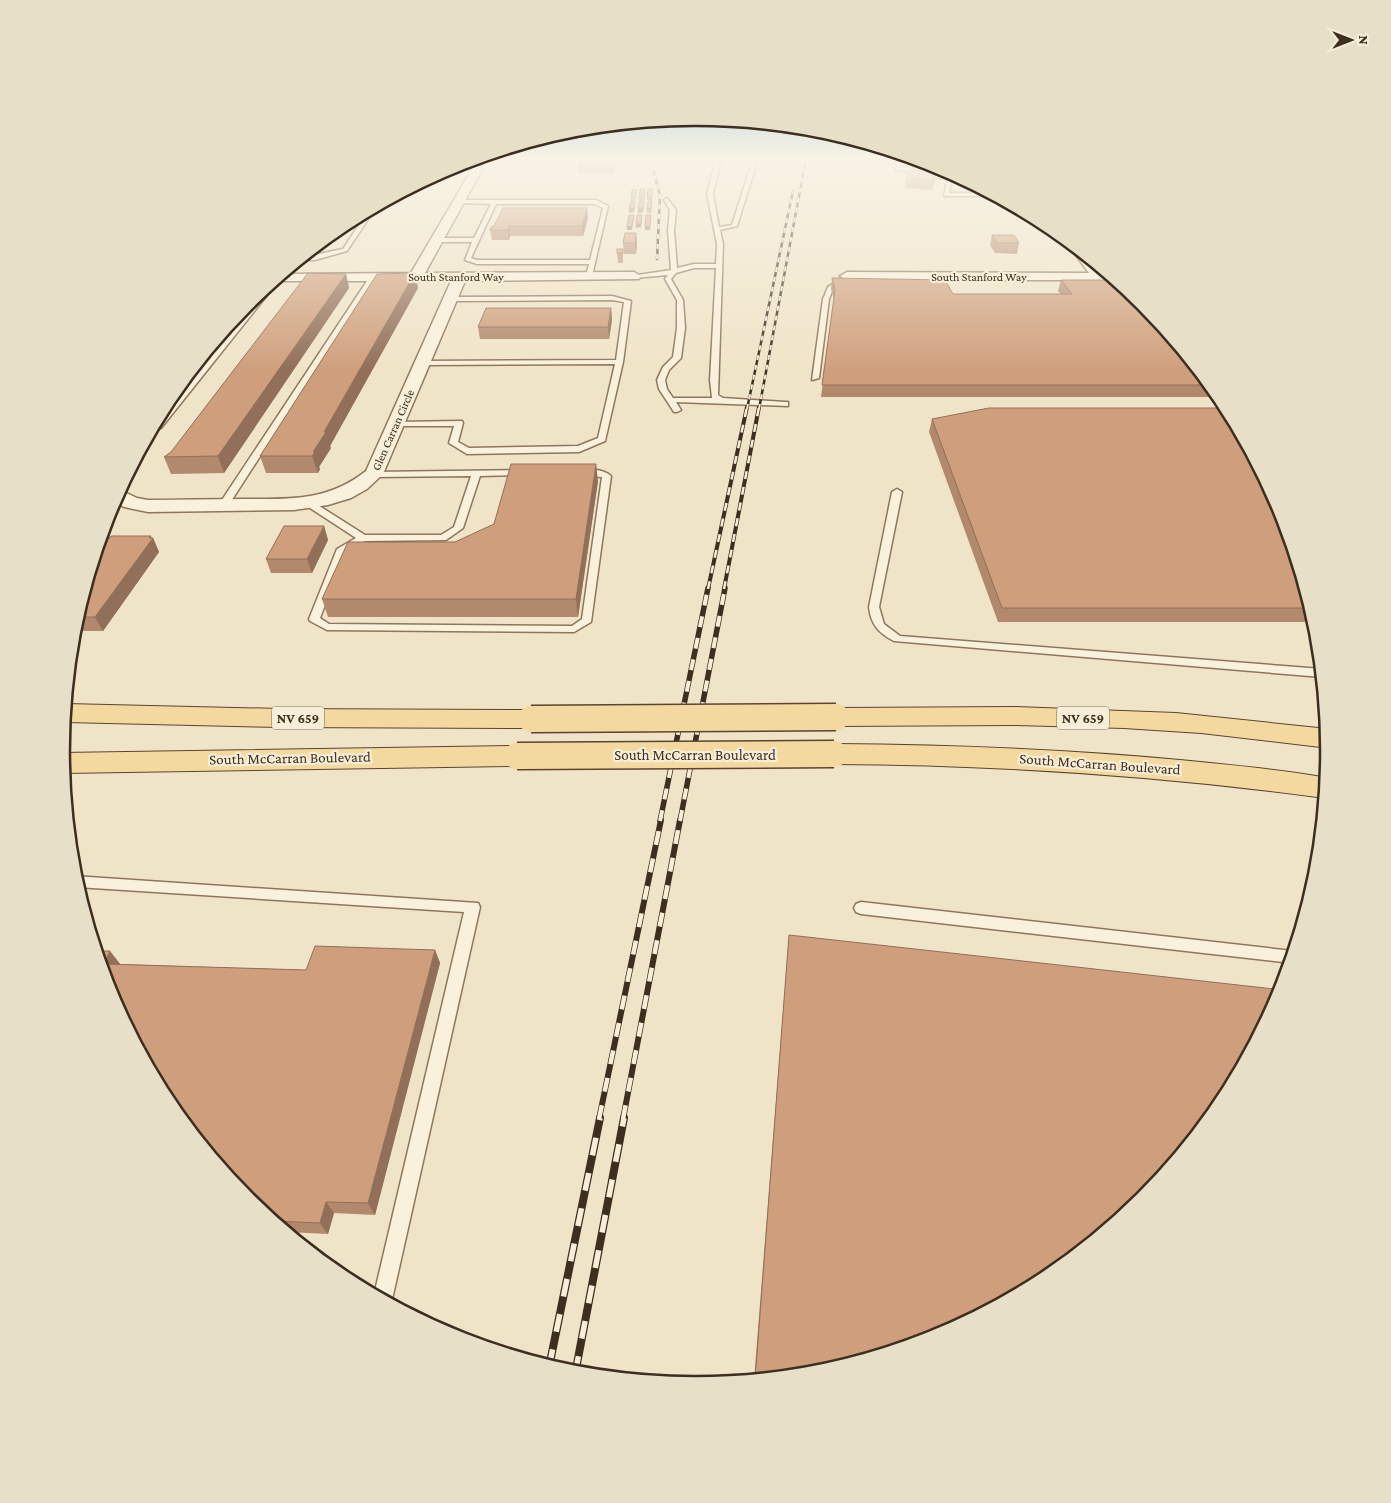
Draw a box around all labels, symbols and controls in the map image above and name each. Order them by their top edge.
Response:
north arrow [1326,15,1376,65]
text: N [1356,35,1372,45]
street label: South Stanford Way [408,270,504,284]
street label: South Stanford Way [931,270,1027,284]
street label: Glen Carran Circle [369,387,417,473]
road number: NV 659 [272,706,324,730]
road number: NV 659 [1057,706,1109,730]
street label: South McCarran Boulevard [614,747,776,763]
street label: South McCarran Boulevard [209,749,371,767]
street label: South McCarran Boulevard [1019,750,1181,778]

